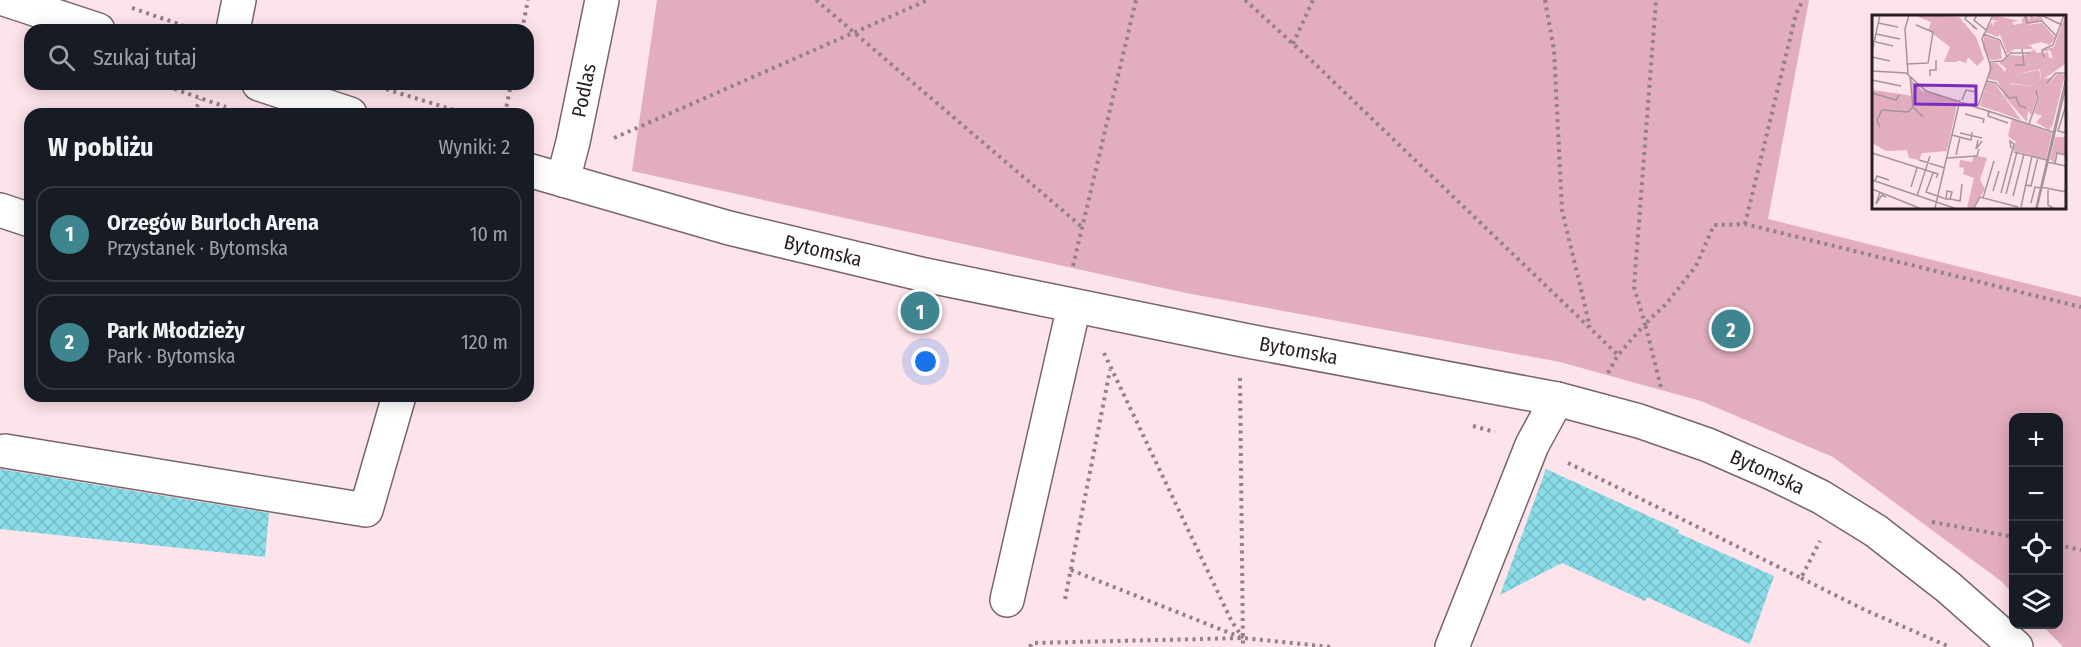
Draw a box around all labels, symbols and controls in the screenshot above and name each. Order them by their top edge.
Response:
inset map [1872,15,2066,208]
search box [24,24,534,90]
icon: search [45,41,78,74]
text: Szukaj tutaj [93,44,197,71]
street label: Podlas [566,61,601,119]
text: W pobliżu [48,132,154,163]
text: Wyniki: 2 [438,135,510,159]
text: Orzegów Burloch Arena [107,209,319,236]
text: 1 [65,222,74,246]
text: 10 m [470,222,508,246]
street label: Bytomska [782,230,865,272]
text: Przystanek · Bytomska [107,236,288,260]
pin: 1 [900,288,940,334]
pin: 2 [1712,306,1750,352]
text: Park Młodzieży [107,317,245,344]
text: 2 [65,330,74,354]
text: 120 m [461,330,508,354]
street label: Bytomska [1257,331,1340,370]
text: Park · Bytomska [107,344,236,368]
your location [911,347,940,376]
map controls [2009,413,2063,629]
button: + [2009,413,2063,467]
street label: Bytomska [1727,444,1809,499]
button: − [2009,467,2063,521]
button: locate [2009,521,2063,575]
button: layers [2009,575,2063,629]

